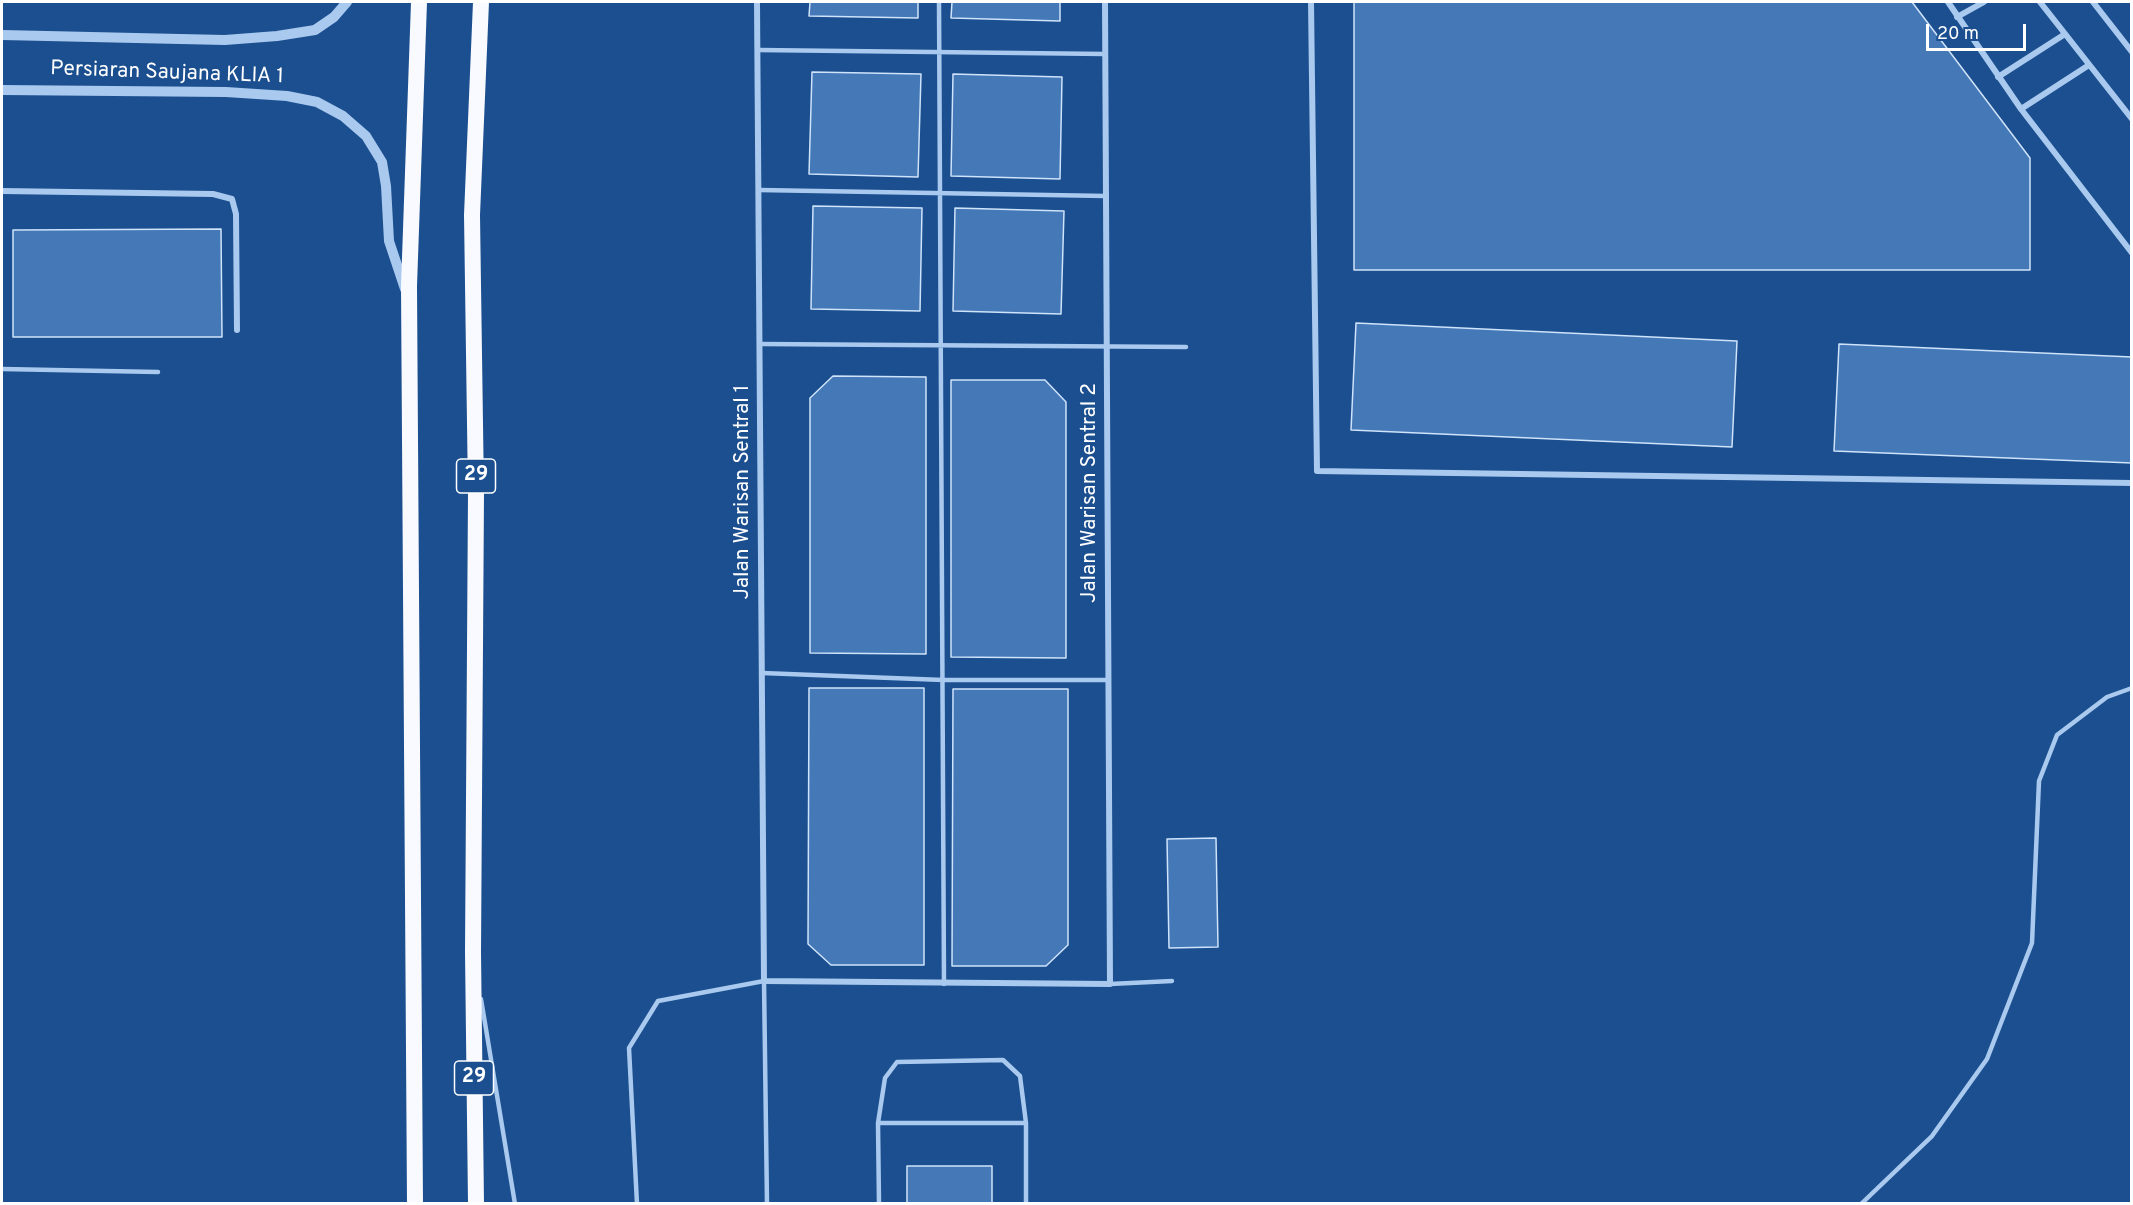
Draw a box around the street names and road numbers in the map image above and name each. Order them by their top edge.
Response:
street label: Persiaran Saujana KLIA 1 [50,57,284,91]
street label: Jalan Warisan Sentral 2 [1078,383,1104,603]
street label: Jalan Warisan Sentral 1 [731,384,757,600]
road number: 29 [456,459,496,493]
road number: 29 [454,1061,494,1095]

